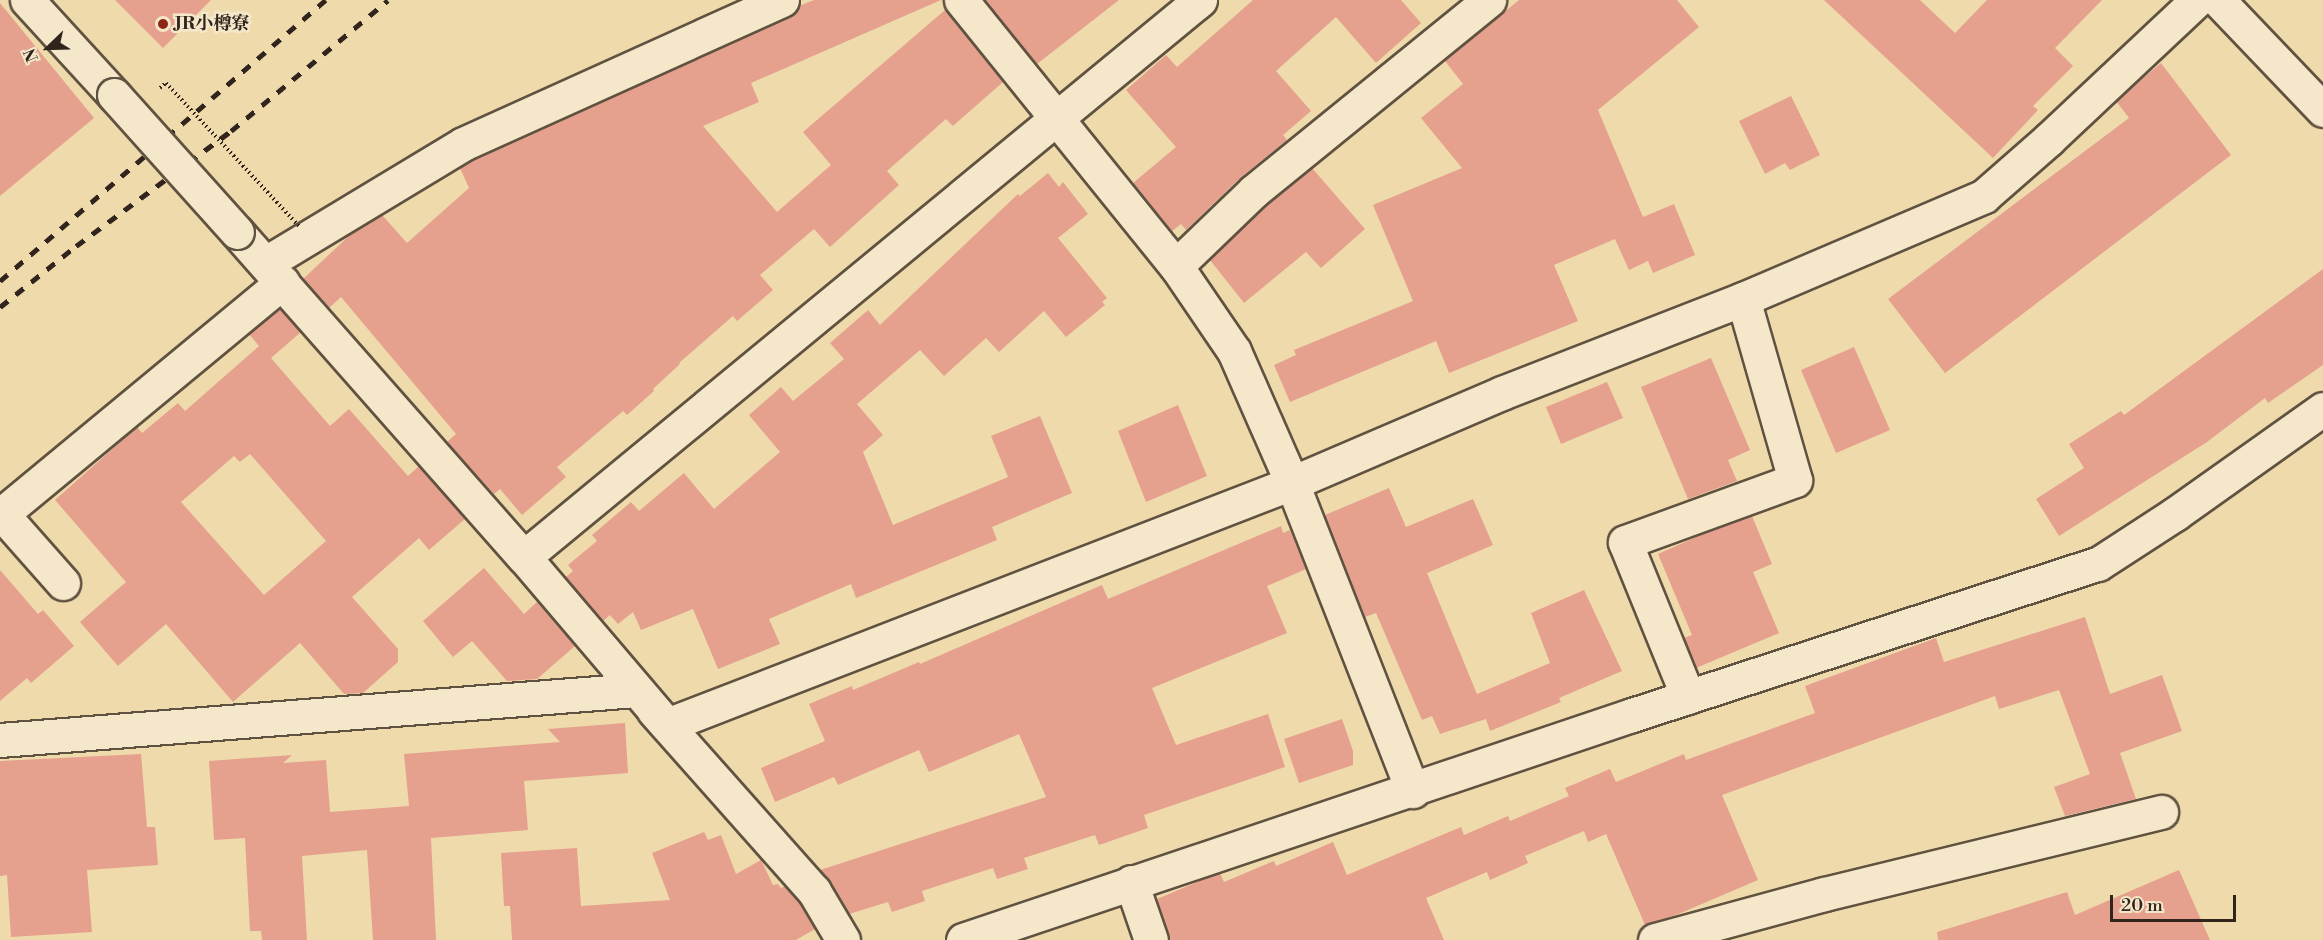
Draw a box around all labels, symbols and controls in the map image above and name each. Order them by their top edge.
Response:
place label: JR小樽寮 [175,13,249,35]
marker: JR小樽寮 [156,17,170,31]
north arrow [18,18,78,78]
text: N [20,45,43,65]
scale bar [2113,883,2239,921]
text: 20 m [2121,894,2163,917]

